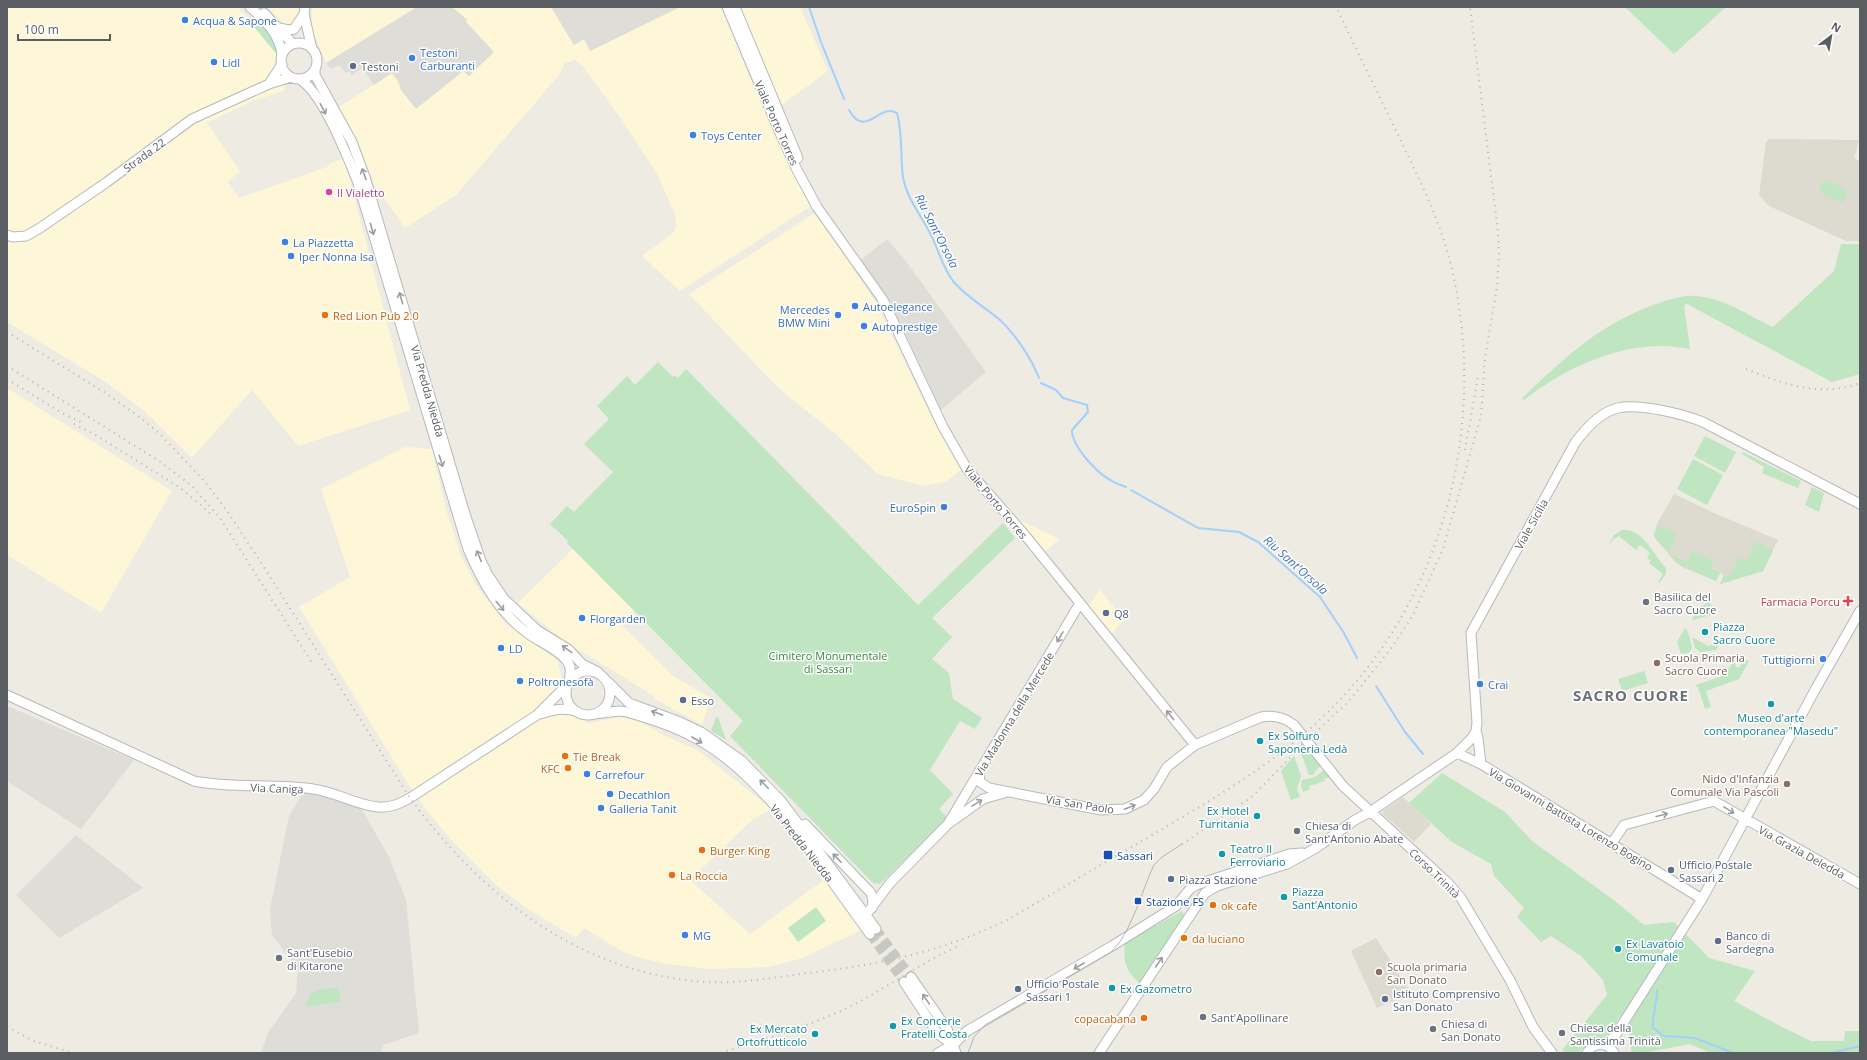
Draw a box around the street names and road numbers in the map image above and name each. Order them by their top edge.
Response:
street label: Viale Porto Torres [752,78,802,168]
street label: Strada 22 [120,135,168,175]
street label: Via Predda Niedda [408,343,448,439]
street label: Viale Porto Torres [961,462,1031,542]
street label: Viale Sicilia [1511,496,1551,552]
street label: Via Madonna della Mercede [971,649,1057,779]
street label: Via Giovanni Battista Lorenzo Bogino [1486,764,1656,874]
street label: Via Caniga [250,780,304,796]
street label: Via San Paolo [1045,791,1116,817]
street label: Via Predda Niedda [767,801,837,885]
street label: Via Grazia Deledda [1756,822,1848,882]
street label: Corso Trinità [1406,845,1464,901]

